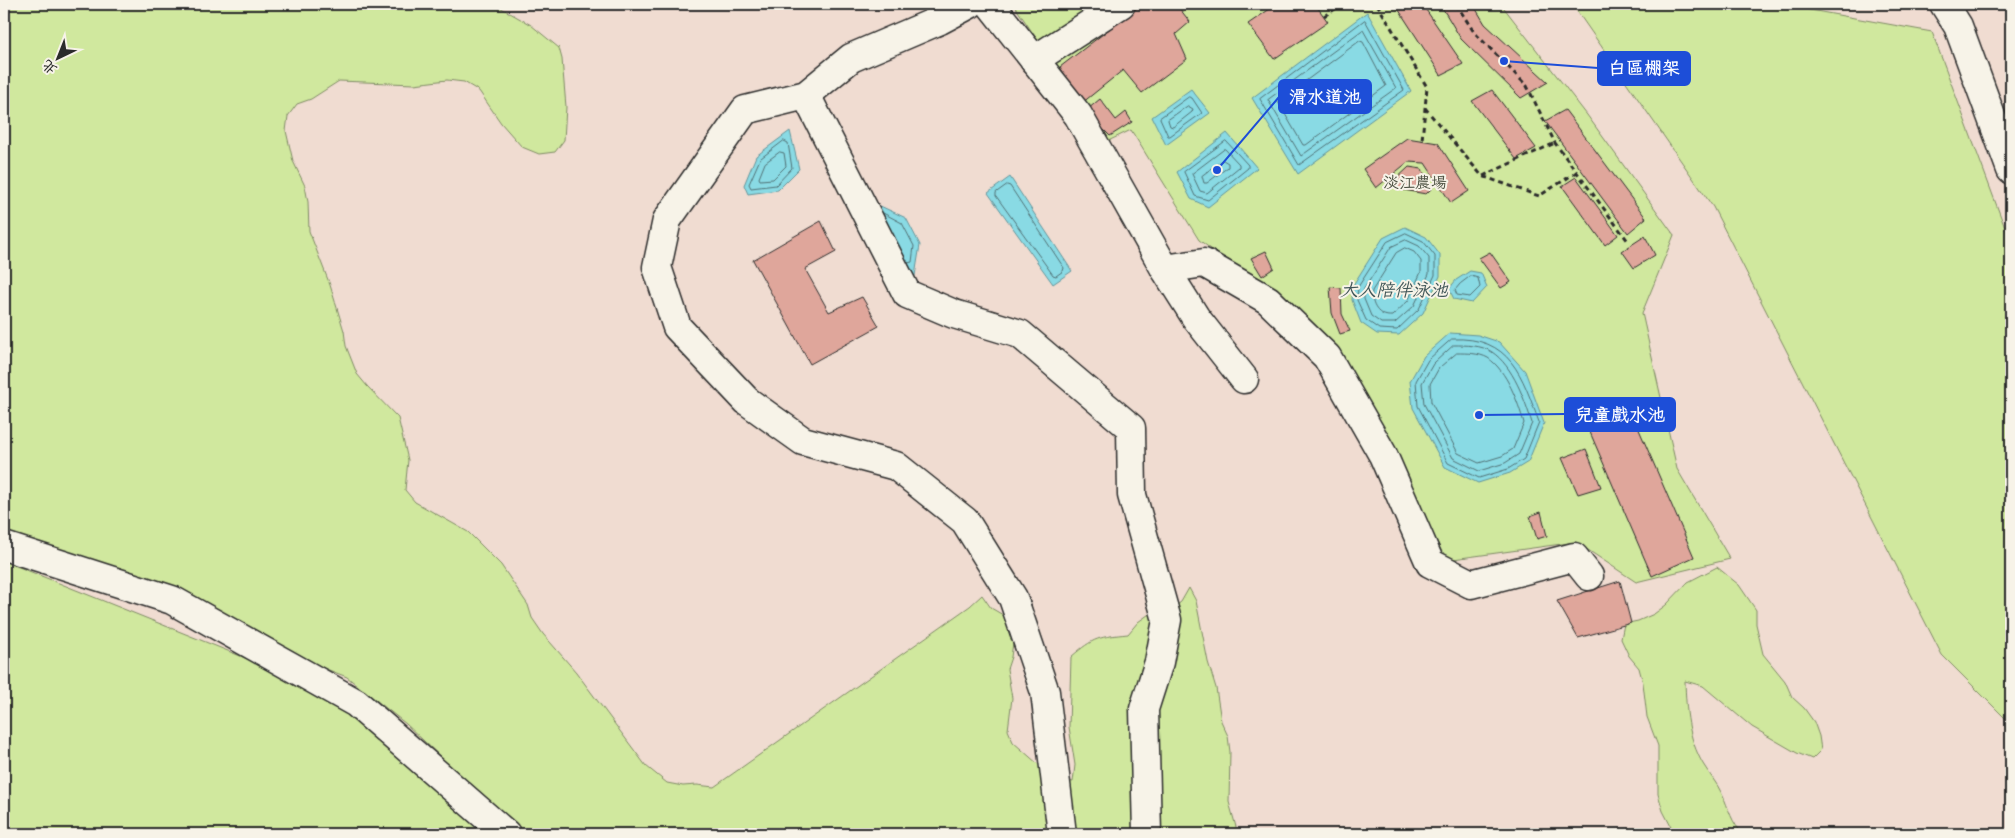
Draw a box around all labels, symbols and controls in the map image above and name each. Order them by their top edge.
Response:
north arrow [32,32,82,82]
callout: 白區棚架 [1598,52,1690,85]
text: 北 [38,56,60,79]
text: 白區棚架 [1608,56,1680,79]
callout: 滑水道池 [1279,80,1371,113]
text: 滑水道池 [1289,85,1361,108]
park label: 淡江農場 [1383,172,1447,192]
water label: 大人陪伴泳池 [1340,278,1449,301]
callout: 兒童戲水池 [1565,398,1675,431]
text: 兒童戲水池 [1575,403,1665,426]

